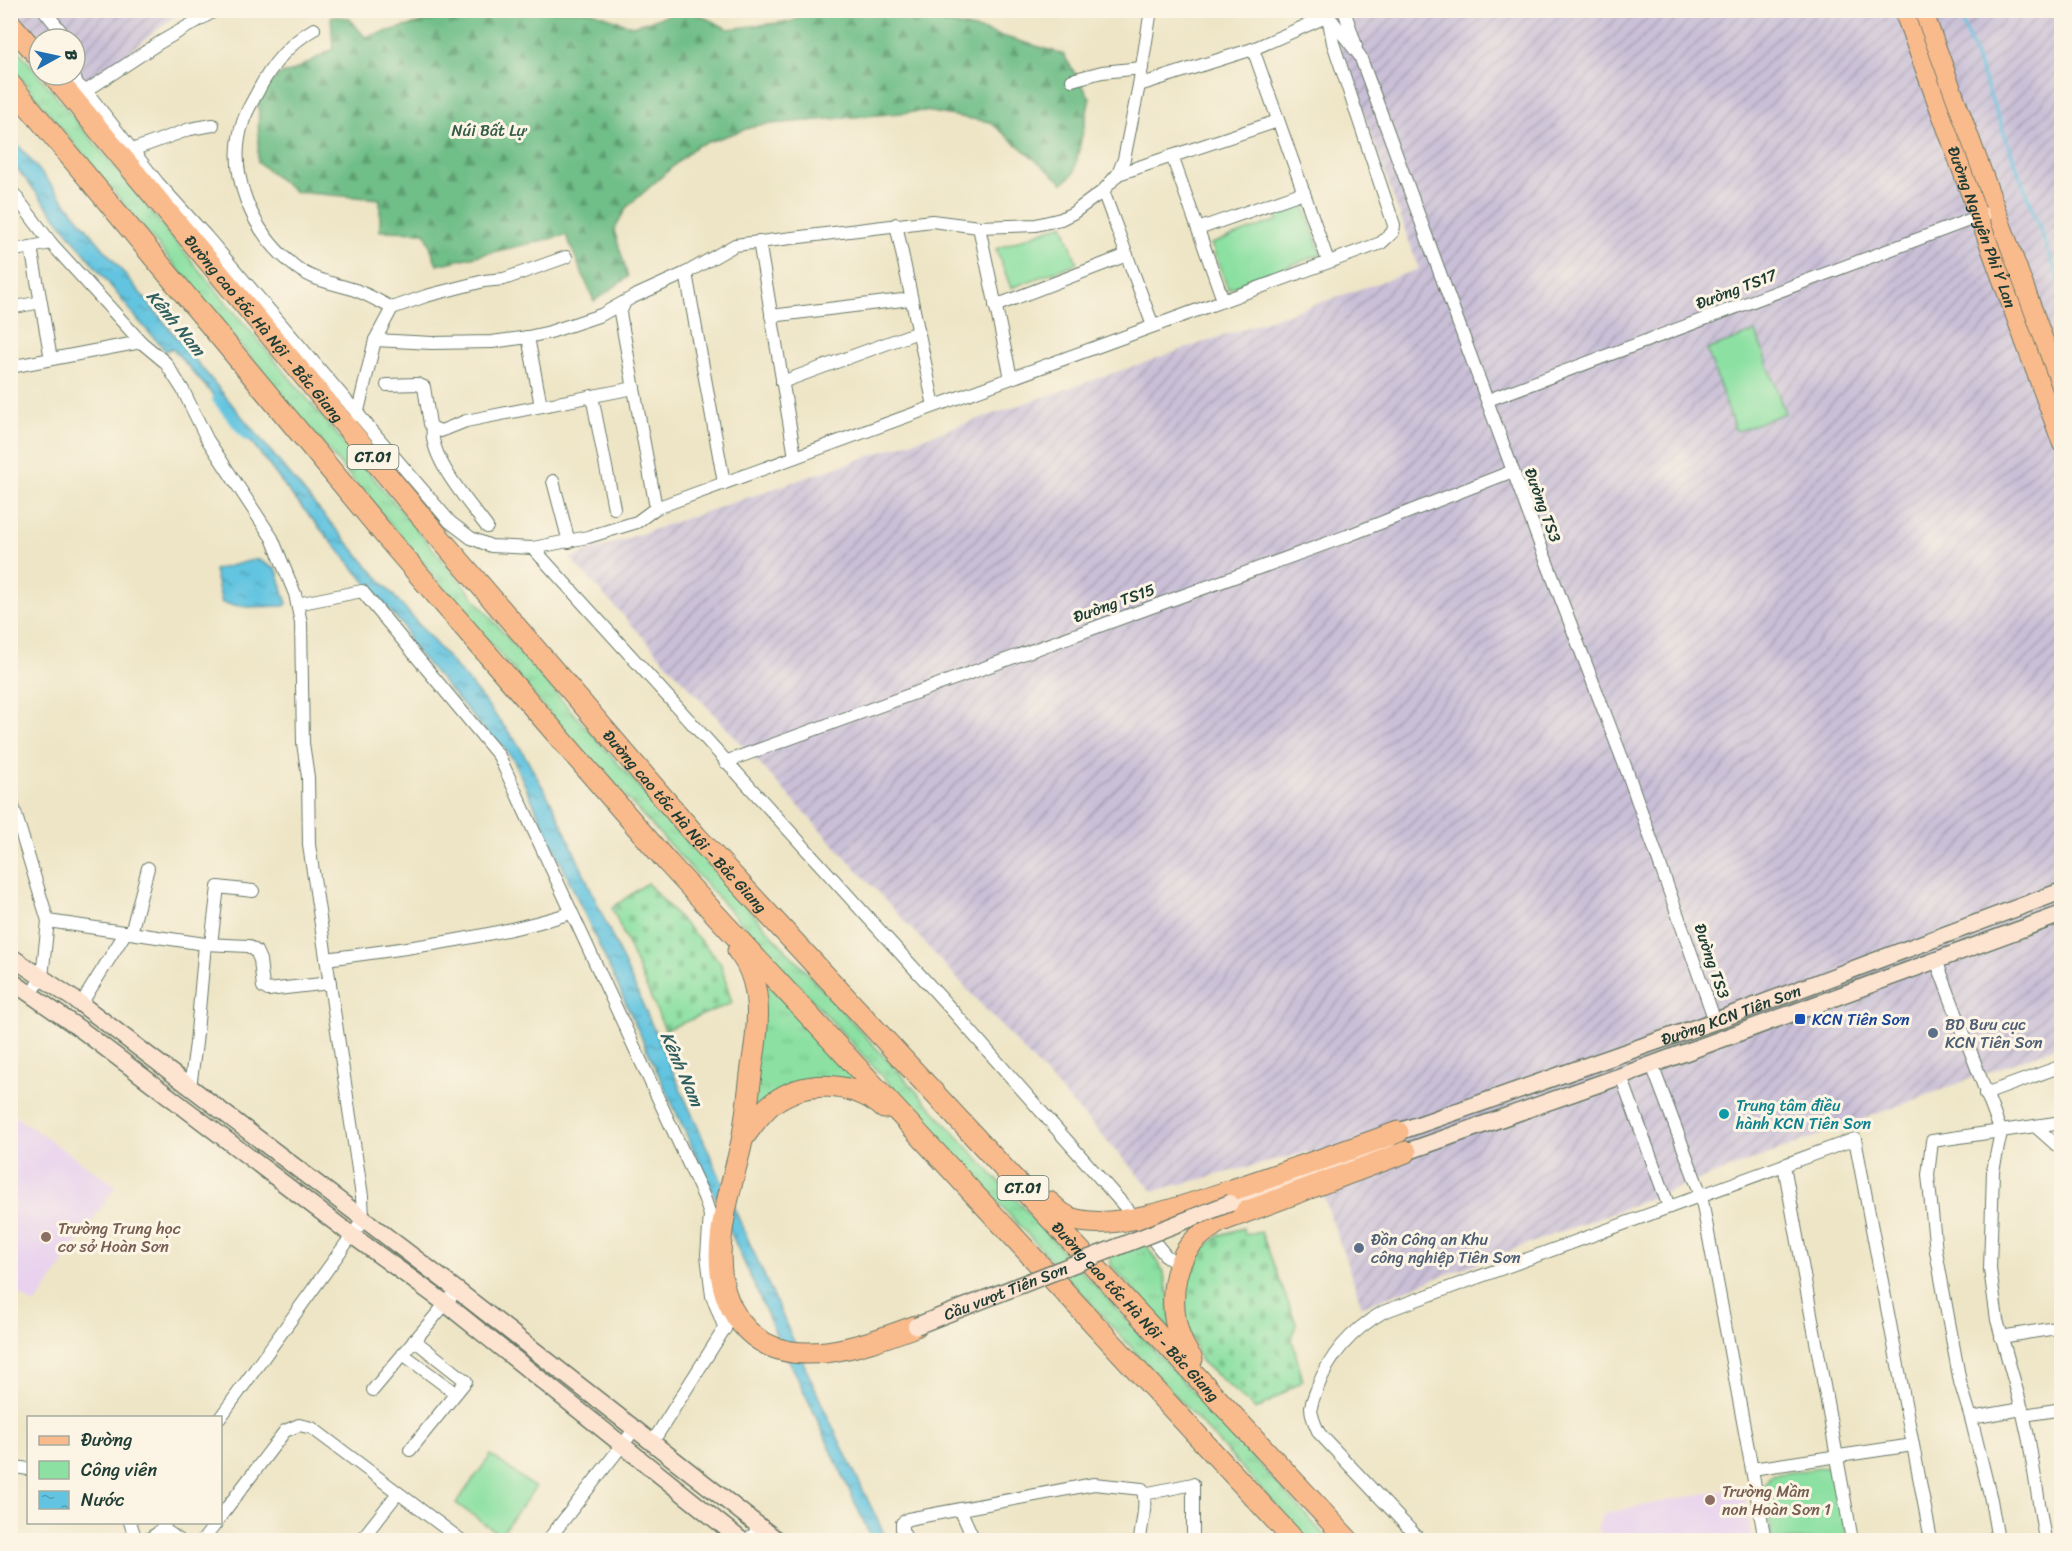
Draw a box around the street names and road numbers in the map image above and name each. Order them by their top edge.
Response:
street label: Đường Nguyên Phi Ỷ Lan [1939,142,2026,312]
street label: Đường cao tốc Hà Nội - Bắc Giang [177,228,352,429]
street label: Đường TS17 [1691,260,1782,318]
road number: CT.01 [348,445,398,469]
street label: Đường TS3 [1516,464,1570,547]
street label: Đường TS15 [1069,575,1159,631]
street label: Đường cao tốc Hà Nội - Bắc Giang [595,722,775,920]
street label: Đường TS3 [1686,920,1738,1003]
street label: Đường KCN Tiên Sơn [1657,975,1806,1053]
road number: CT.01 [998,1176,1048,1200]
street label: Đường cao tốc Hà Nội - Bắc Giang [1045,1214,1228,1408]
street label: Cầu vượt Tiên Sơn [939,1253,1072,1328]

